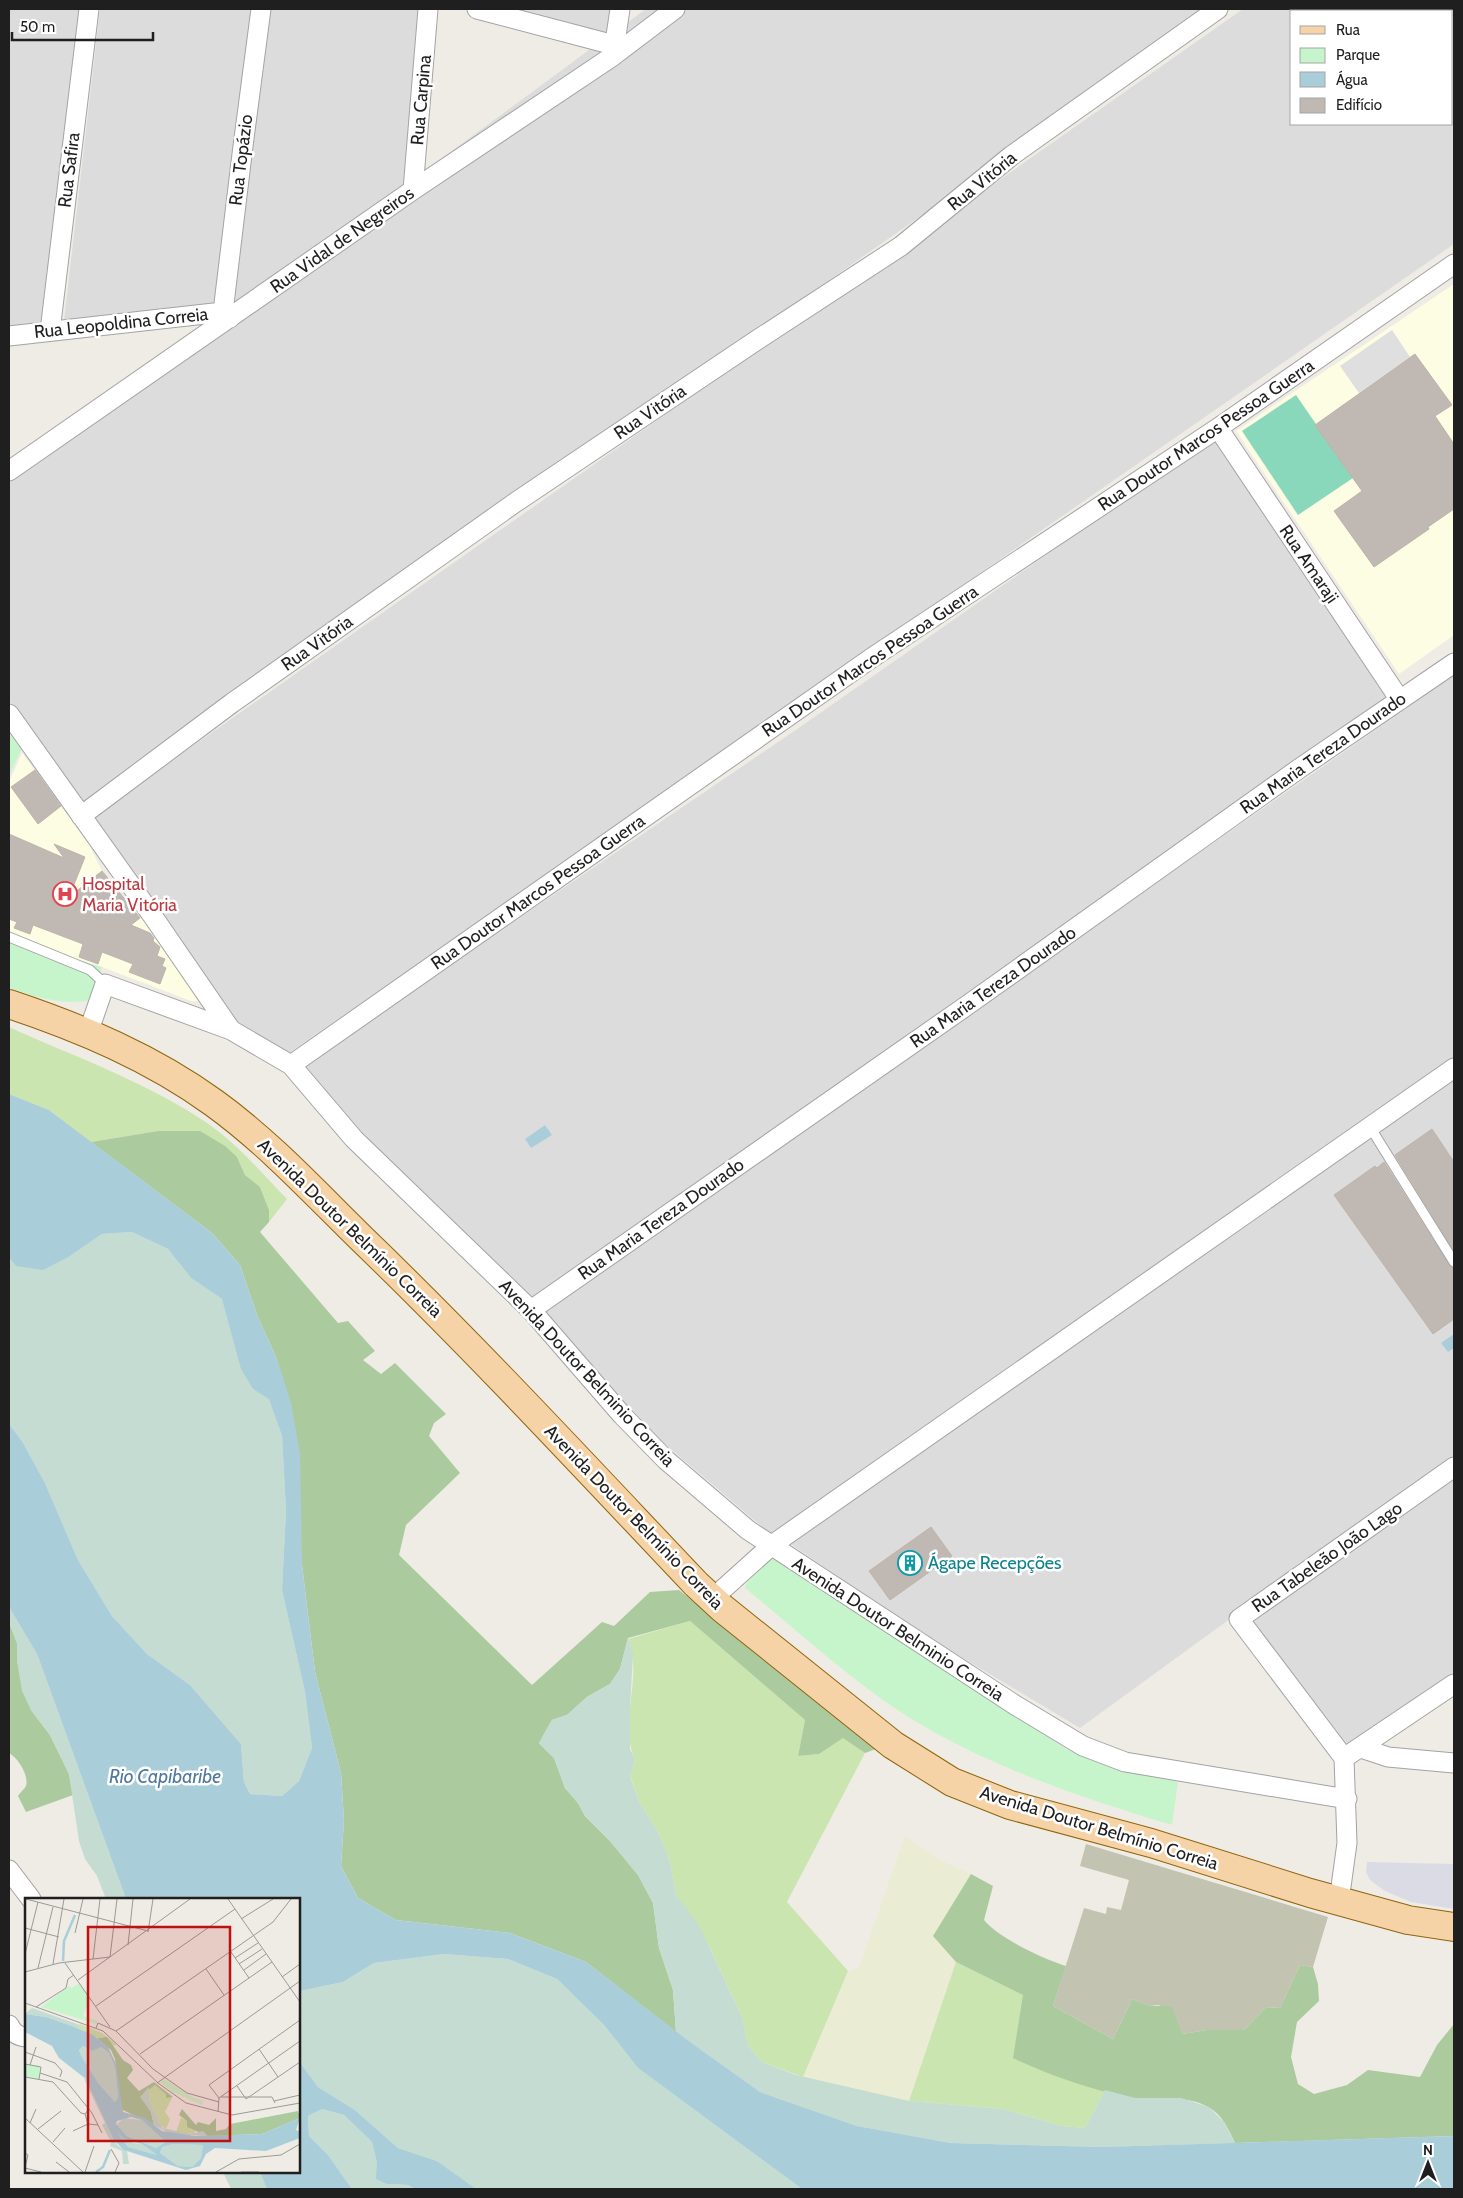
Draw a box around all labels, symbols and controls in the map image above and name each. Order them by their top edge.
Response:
scale bar [12,10,154,42]
legend [1290,10,1453,125]
text: 50 m [20,18,55,36]
text: Rua [1336,21,1361,39]
text: Parque [1336,46,1380,64]
street label: Rua Carpina [406,54,436,146]
text: Água [1336,70,1368,89]
text: Edifício [1336,96,1382,114]
street label: Rua Topázio [224,113,258,207]
street label: Rua Safira [53,131,85,209]
street label: Rua Vitória [943,146,1021,215]
street label: Rua Vidal de Negreiros [266,182,418,298]
street label: Rua Leopoldina Correia [33,303,209,343]
street label: Rua Doutor Marcos Pessoa Guerra [1094,354,1319,516]
street label: Rua Vitória [610,380,691,444]
street label: Rua Amaraji [1275,520,1343,608]
street label: Rua Doutor Marcos Pessoa Guerra [758,580,983,742]
street label: Rua Vitória [277,610,357,676]
street label: Rua Maria Tereza Dourado [1236,687,1410,819]
street label: Rua Doutor Marcos Pessoa Guerra [427,809,649,974]
place label: Hospital Maria Vitória [82,873,177,916]
hospital icon: Hospital Maria Vitória [52,881,78,907]
street label: Rua Maria Tereza Dourado [906,921,1080,1053]
street label: Avenida Doutor Belmínio Correia [253,1134,447,1322]
street label: Rua Maria Tereza Dourado [574,1153,748,1285]
street label: Avenida Doutor Belminio Correia [494,1275,680,1471]
street label: Avenida Doutor Belmínio Correia [540,1420,728,1614]
street label: Rua Tabeleão João Lago [1248,1497,1406,1617]
building icon: Ágape Recepções [897,1550,923,1576]
street label: Avenida Doutor Belminio Correia [788,1552,1008,1706]
place label: Ágape Recepções [928,1552,1061,1574]
water label: Rio Capibaribe [109,1765,221,1788]
street label: Avenida Doutor Belmínio Correia [977,1781,1221,1875]
inset map [25,1898,300,2173]
north arrow [1403,2138,1453,2188]
text: N [1423,2141,1433,2159]

